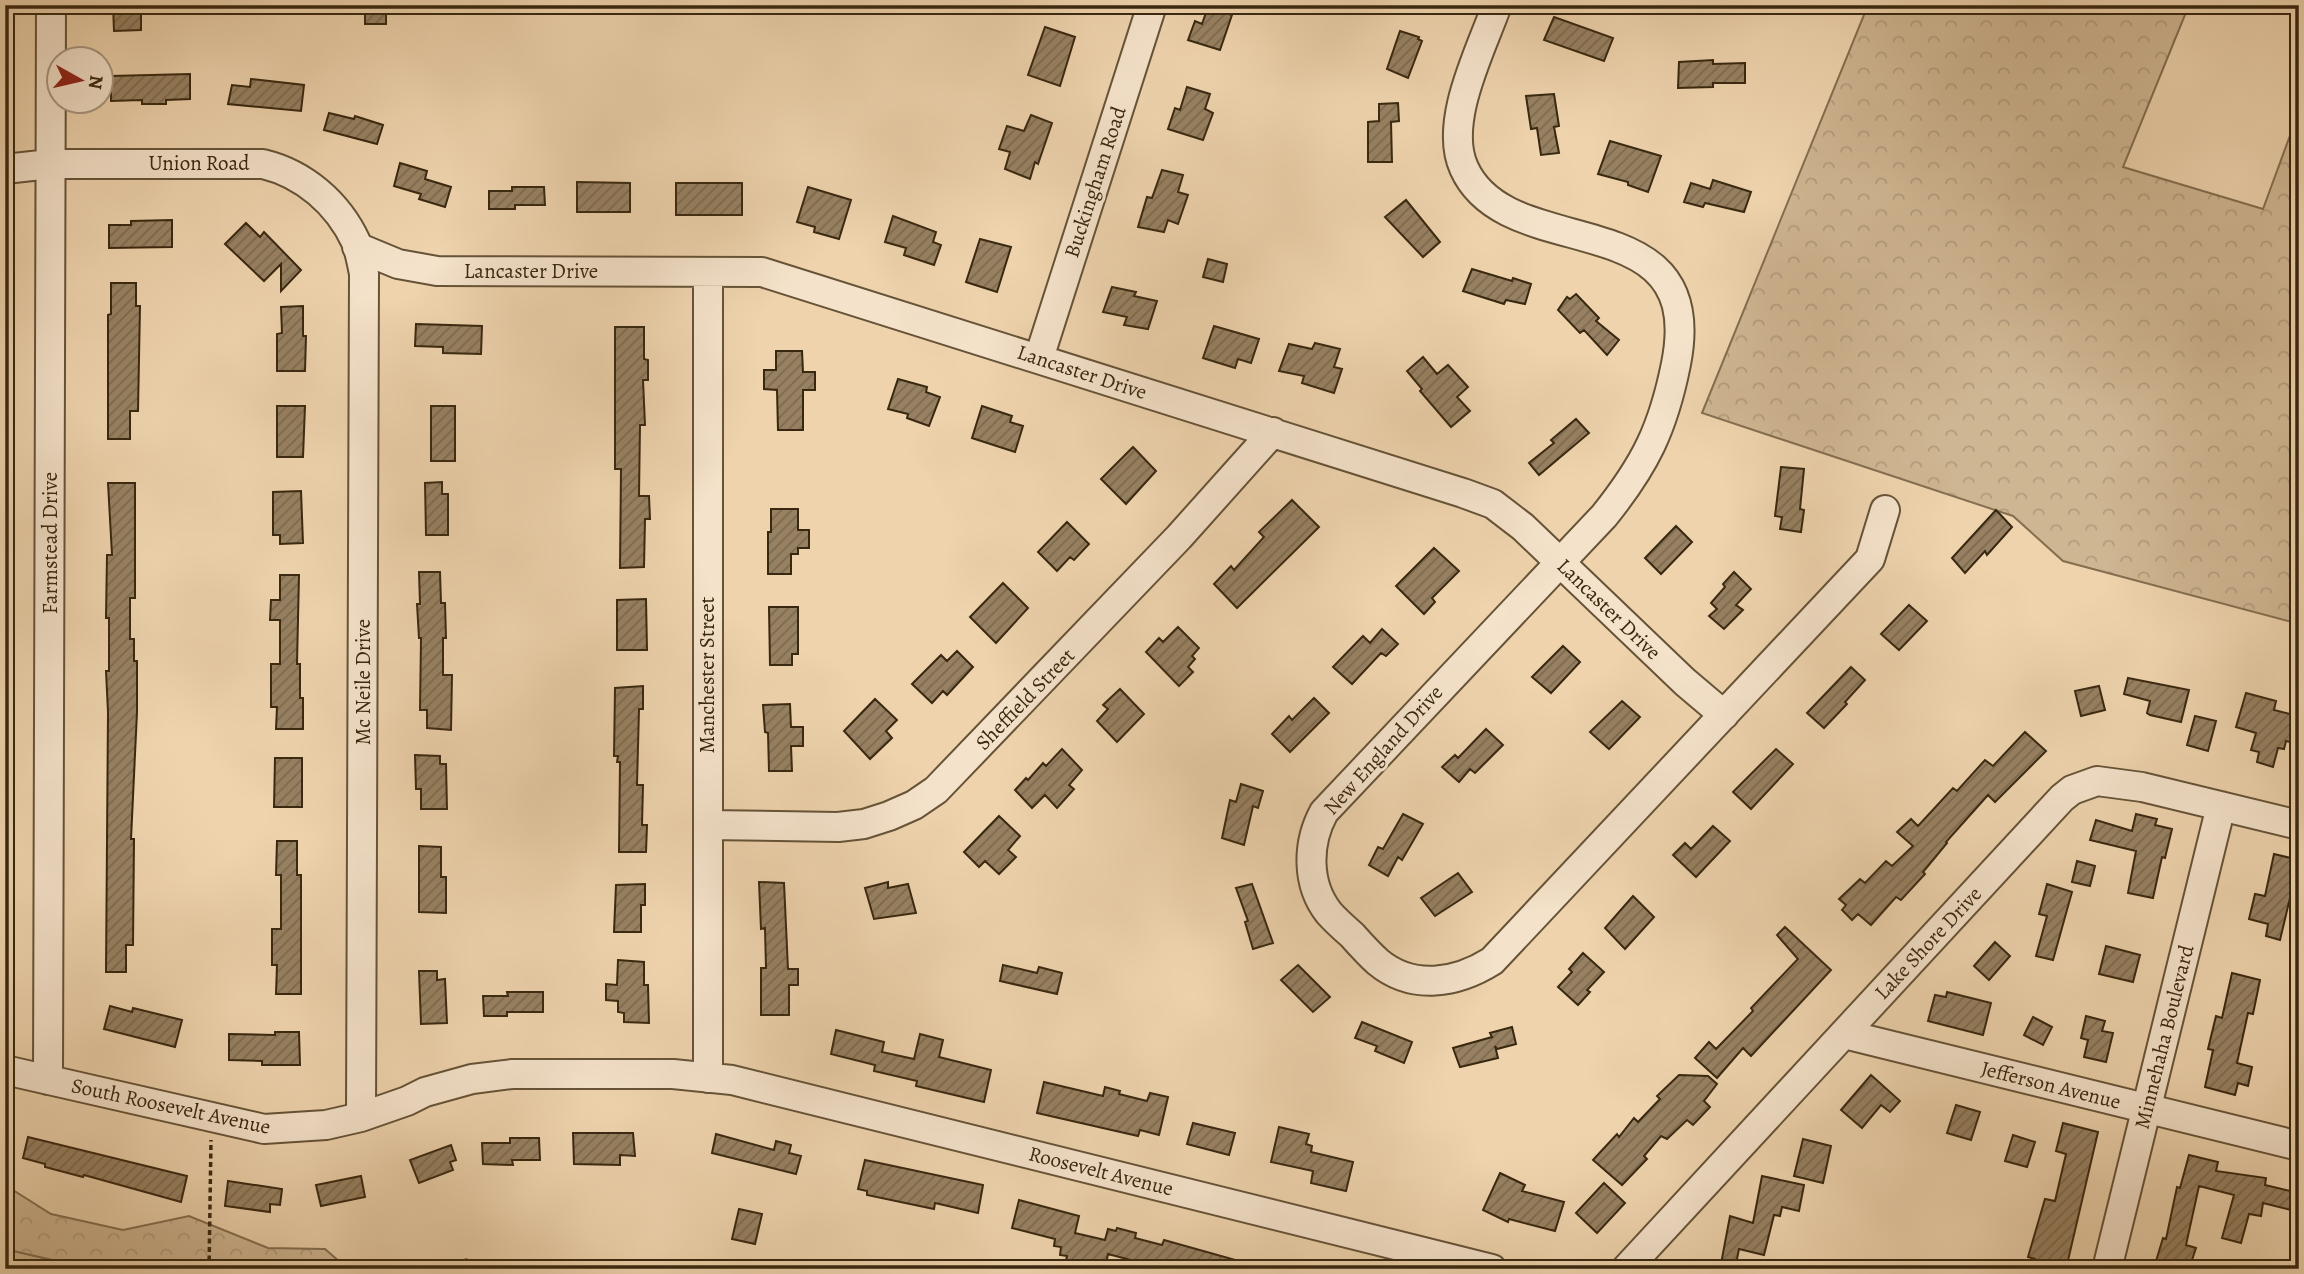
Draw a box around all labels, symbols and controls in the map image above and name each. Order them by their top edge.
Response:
north arrow [46,46,116,116]
text: N [82,74,110,91]
street label: Buckingham Road [1057,102,1133,261]
street label: Union Road [148,149,250,177]
street label: Lancaster Drive [464,257,598,285]
street label: Lancaster Drive [1014,338,1150,406]
street label: Farmstead Drive [36,472,64,614]
street label: Lancaster Drive [1551,552,1667,666]
street label: Manchester Street [693,596,721,754]
street label: Mc Neile Drive [349,619,377,745]
street label: Sheffield Street [969,642,1081,756]
street label: New England Drive [1317,679,1449,821]
street label: Lake Shore Drive [1868,880,1988,1006]
street label: Minnehaha Boulevard [2128,941,2201,1132]
street label: Jefferson Avenue [1978,1054,2124,1116]
street label: South Roosevelt Avenue [69,1071,273,1141]
street label: Roosevelt Avenue [1026,1139,1176,1203]

